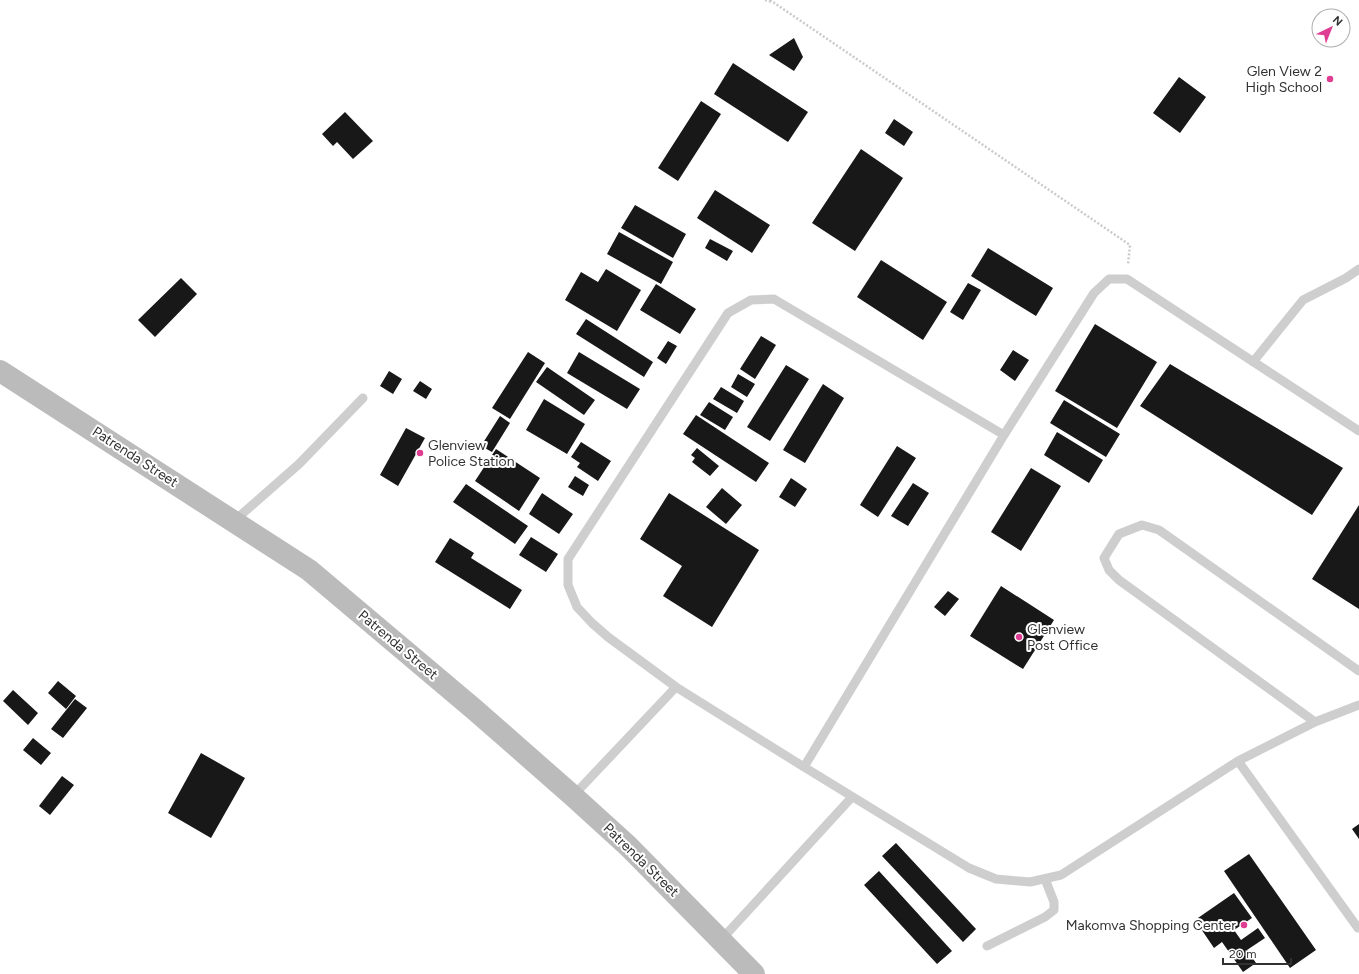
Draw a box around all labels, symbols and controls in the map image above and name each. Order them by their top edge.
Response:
north arrow [1311,8,1351,48]
text: N [1330,13,1345,29]
place label: Glen View 2 High School [1245,63,1322,96]
marker: Glen View 2 High School [1325,74,1335,84]
street label: Patrenda Street [89,423,181,491]
place label: Glenview Police Station [428,437,515,470]
marker: Glenview Police Station [415,448,425,458]
street label: Patrenda Street [355,607,441,683]
place label: Glenview Post Office [1027,621,1098,654]
marker: Glenview Post Office [1014,632,1024,642]
street label: Patrenda Street [600,820,682,900]
place label: Makomva Shopping Center [1066,917,1236,934]
marker: Makomva Shopping Center [1239,920,1249,930]
scale bar [1223,940,1291,966]
text: 20 m [1229,947,1257,961]

